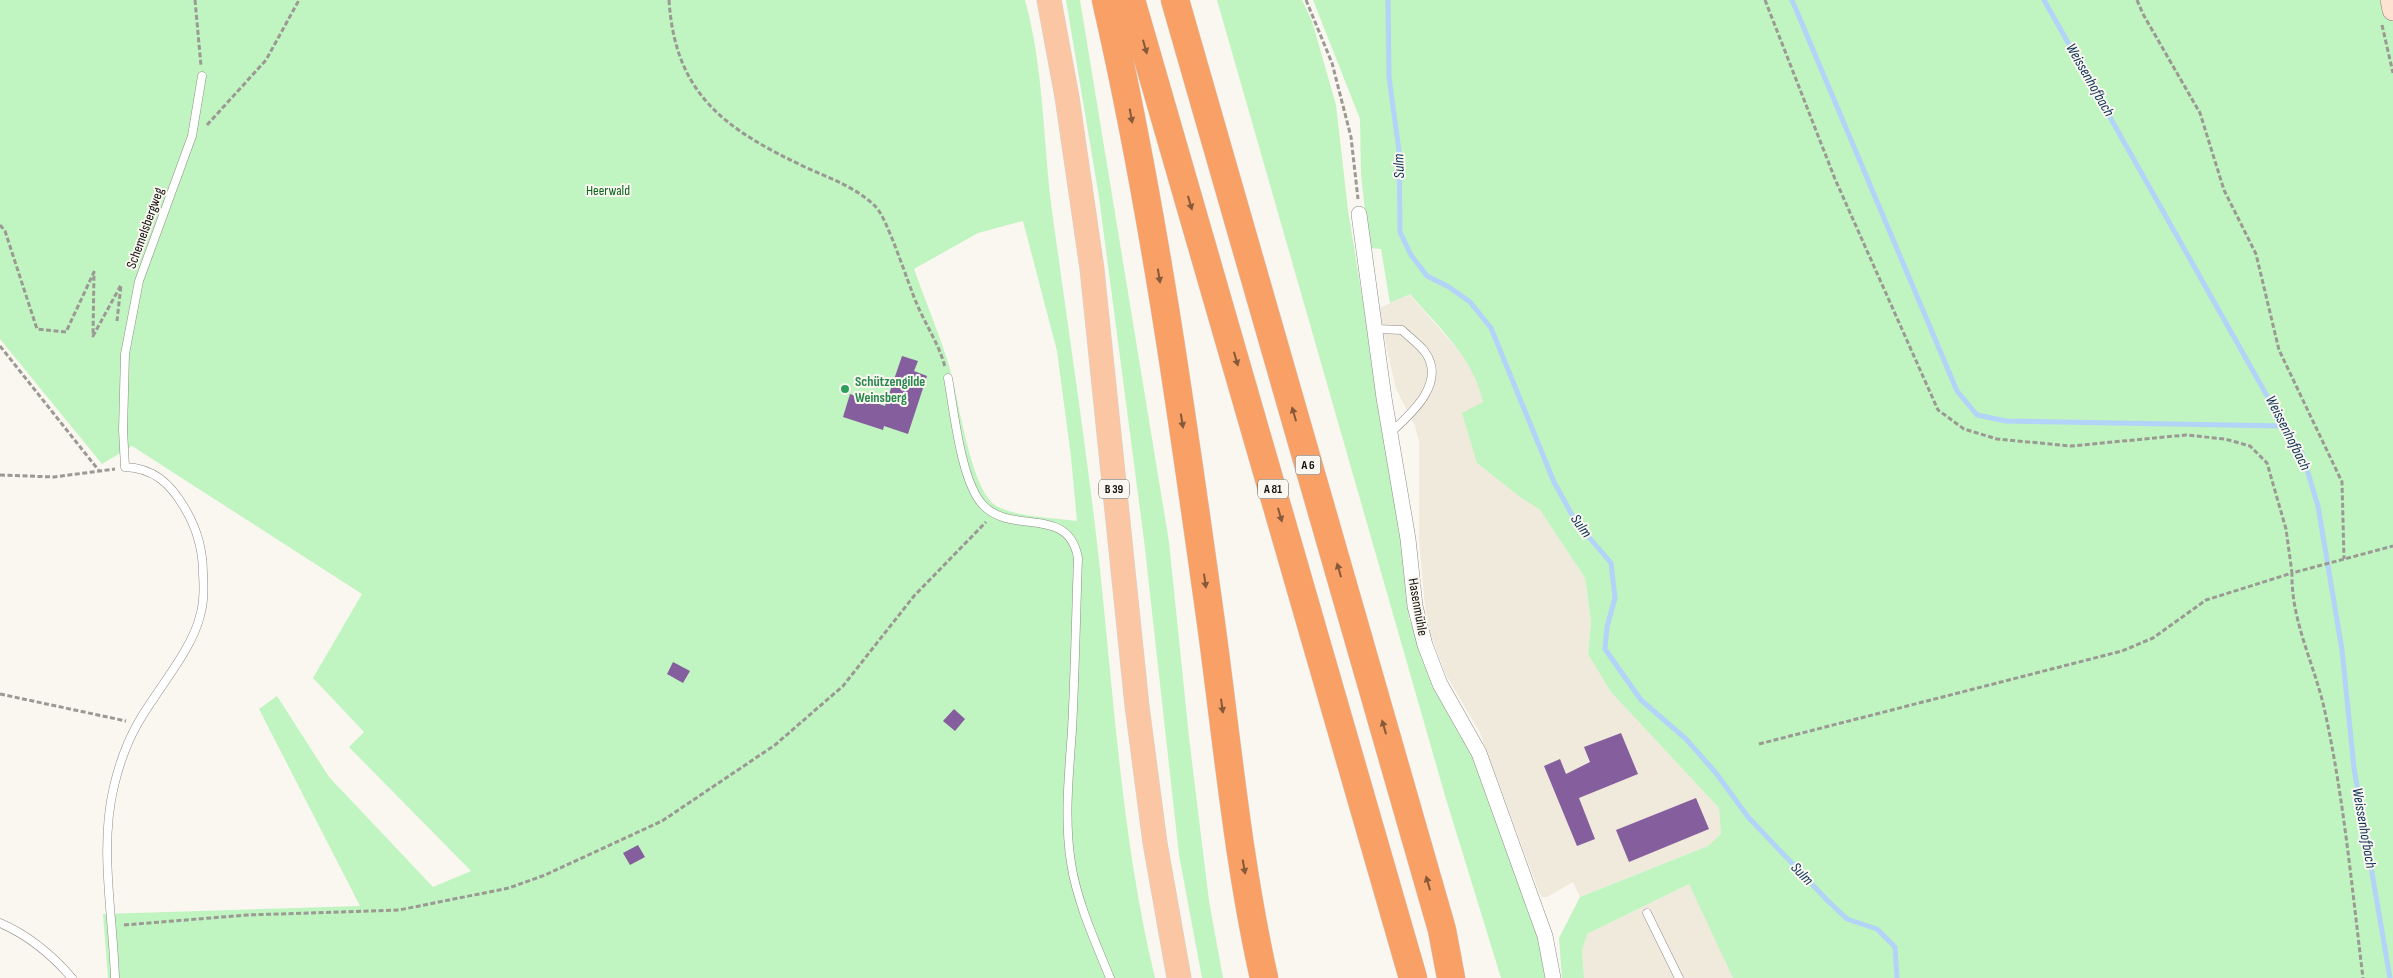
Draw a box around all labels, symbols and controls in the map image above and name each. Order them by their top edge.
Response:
one-way arrow [1142,39,1150,54]
water label: Weissenhofbach [2061,40,2119,120]
one-way arrow [1127,109,1135,125]
water label: Sulm [1389,153,1409,179]
park label: Heerwald [586,182,630,199]
street label: Schemelsbergweg [122,185,168,271]
one-way arrow [1187,195,1195,210]
one-way arrow [1155,269,1163,285]
one-way arrow [1232,351,1240,366]
place label: Schützengilde Weinsberg [855,373,925,406]
marker: Schützengilde Weinsberg [839,383,851,395]
water label: Weissenhofbach [2261,392,2315,474]
one-way arrow [1289,407,1297,422]
one-way arrow [1178,413,1186,429]
road number: A 6 [1296,456,1320,474]
road number: B 39 [1099,479,1129,498]
road number: A 81 [1258,479,1288,498]
one-way arrow [1276,508,1284,523]
water label: Sulm [1566,510,1596,542]
one-way arrow [1334,563,1342,578]
one-way arrow [1201,574,1209,590]
street label: Hasenmühle [1405,577,1431,637]
one-way arrow [1219,699,1227,715]
one-way arrow [1379,719,1387,734]
water label: Weissenhofbach [2348,786,2380,870]
water label: Sulm [1787,859,1818,890]
one-way arrow [1241,860,1249,876]
one-way arrow [1424,875,1432,890]

